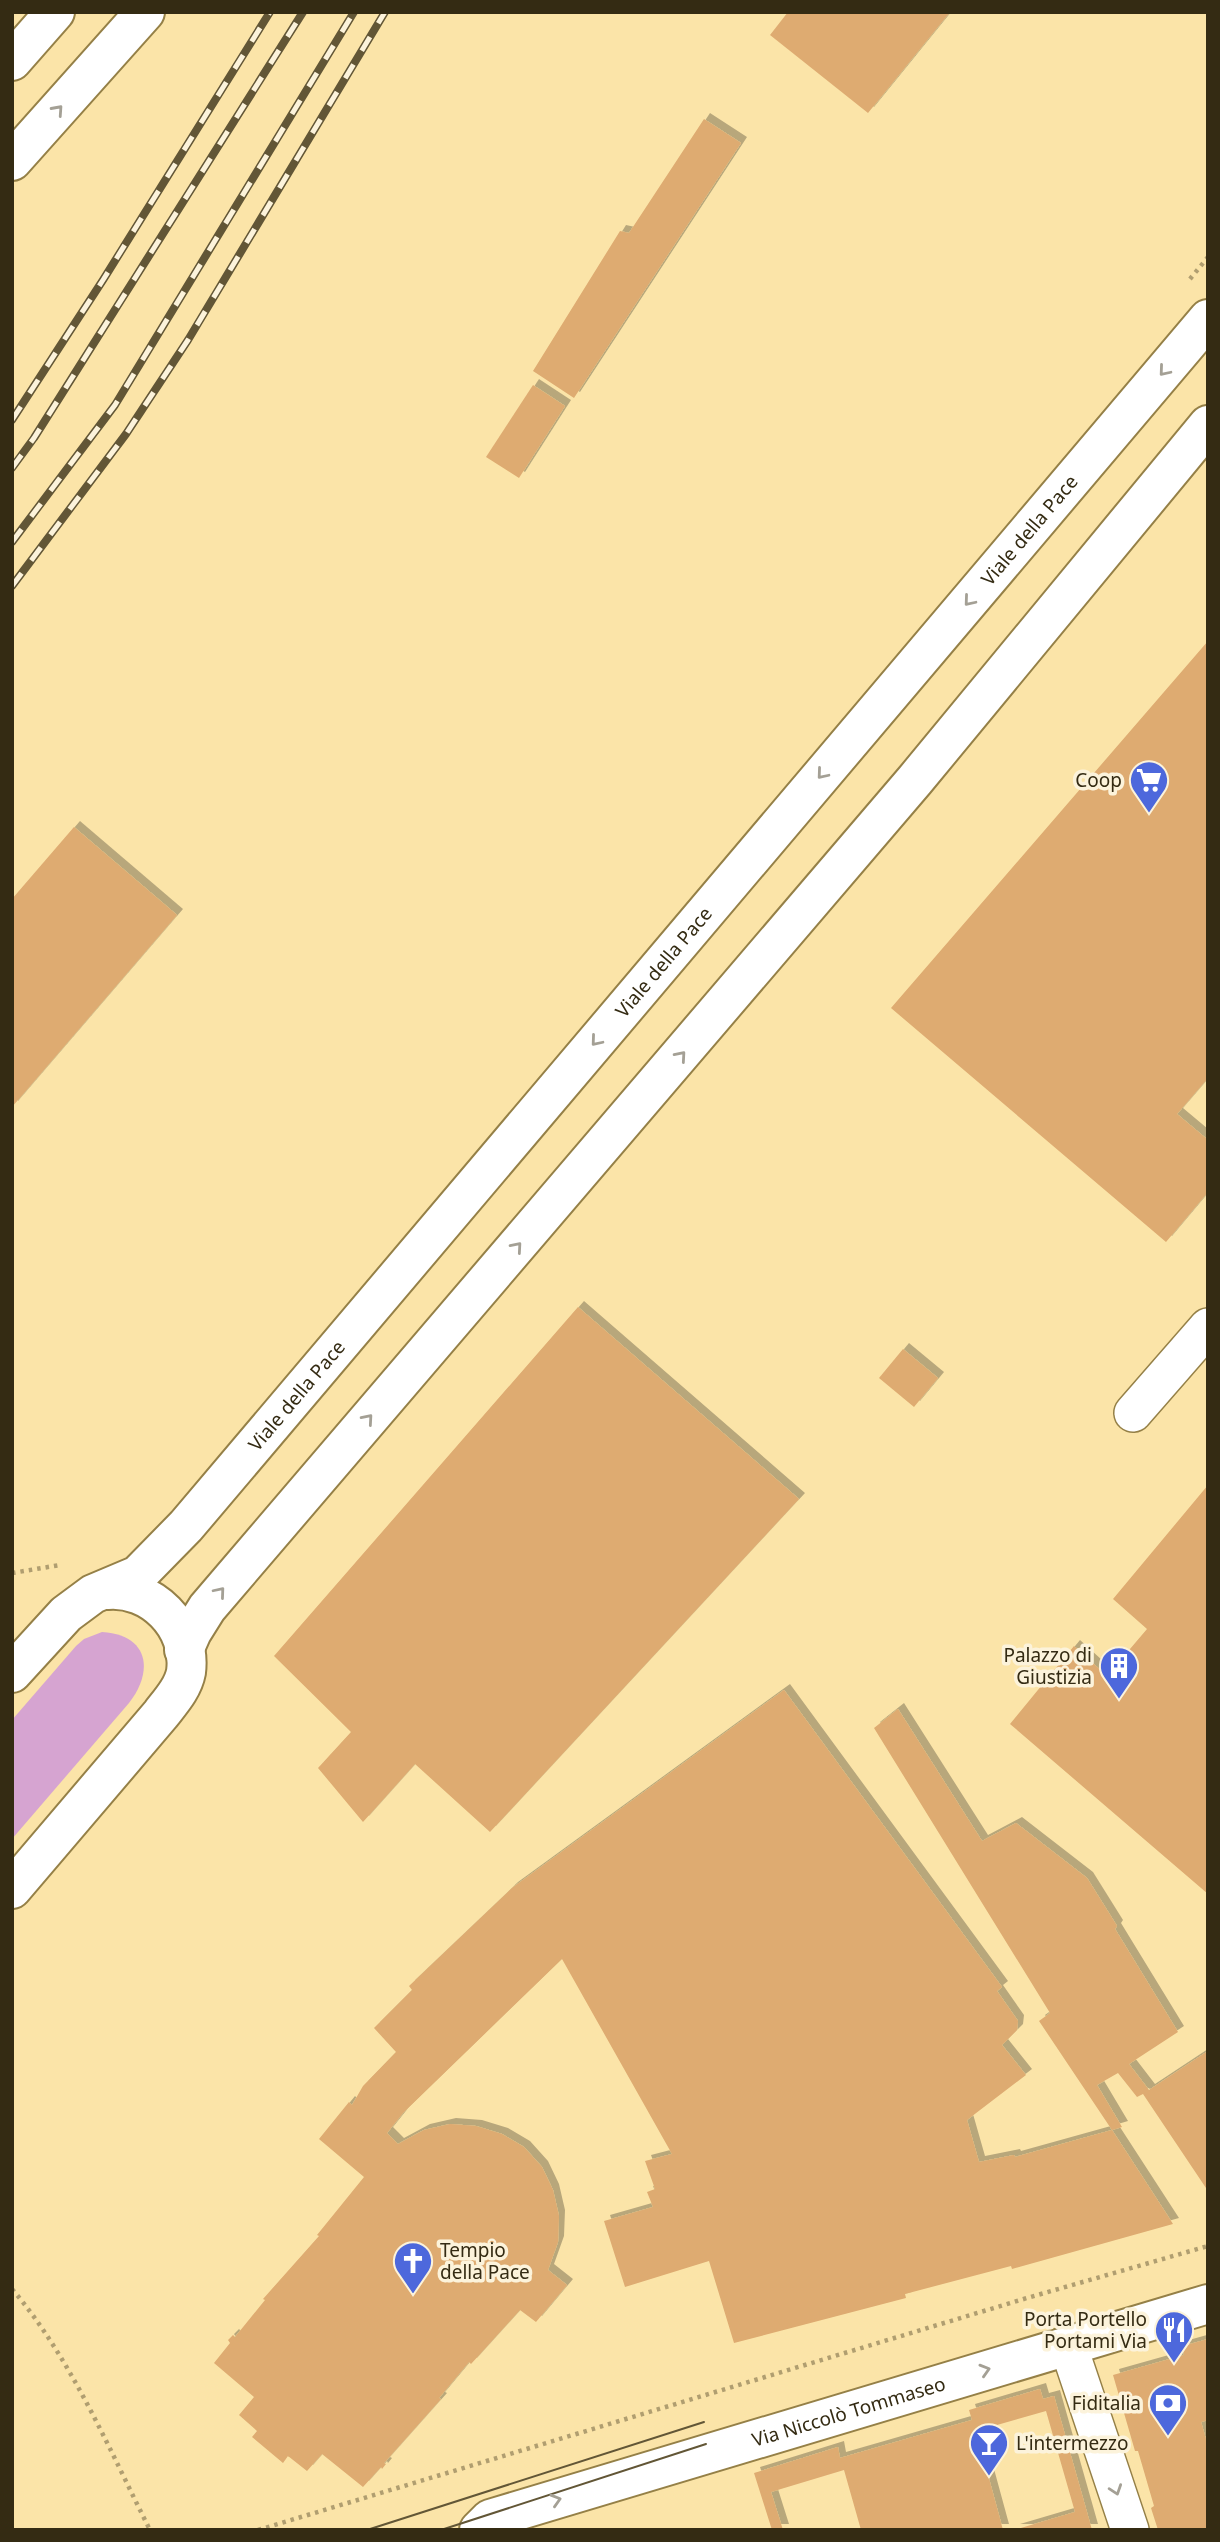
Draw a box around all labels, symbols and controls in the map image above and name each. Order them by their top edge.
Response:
one-way arrow [50,105,62,118]
one-way arrow [1160,363,1172,376]
street label: Viale della Pace [975,469,1084,591]
one-way arrow [965,592,977,605]
supermarket icon: Coop [1128,759,1170,814]
one-way arrow [818,766,830,779]
place label: Coop [1075,767,1122,793]
street label: Viale della Pace [609,901,718,1023]
one-way arrow [592,1033,604,1046]
one-way arrow [673,1051,685,1064]
one-way arrow [509,1242,521,1255]
street label: Viale della Pace [242,1335,351,1456]
one-way arrow [360,1415,372,1428]
one-way arrow [212,1588,224,1601]
place label: Palazzo di Giustizia [1003,1642,1092,1690]
building icon: Palazzo di Giustizia [1098,1645,1140,1700]
place label: Tempio della Pace [440,2237,530,2285]
church icon: Tempio della Pace [392,2240,434,2295]
place label: Porta Portello Portami Via [1024,2306,1147,2354]
restaurant icon: Porta Portello Portami Via [1153,2309,1195,2364]
one-way arrow [978,2364,990,2379]
street label: Via Niccolò Tommaseo [749,2370,949,2453]
bank icon: Fiditalia [1147,2382,1189,2437]
place label: Fiditalia [1072,2390,1141,2416]
bar icon: L'intermezzo [968,2422,1010,2477]
place label: L'intermezzo [1016,2430,1128,2456]
one-way arrow [1108,2483,1123,2495]
one-way arrow [549,2493,561,2508]

